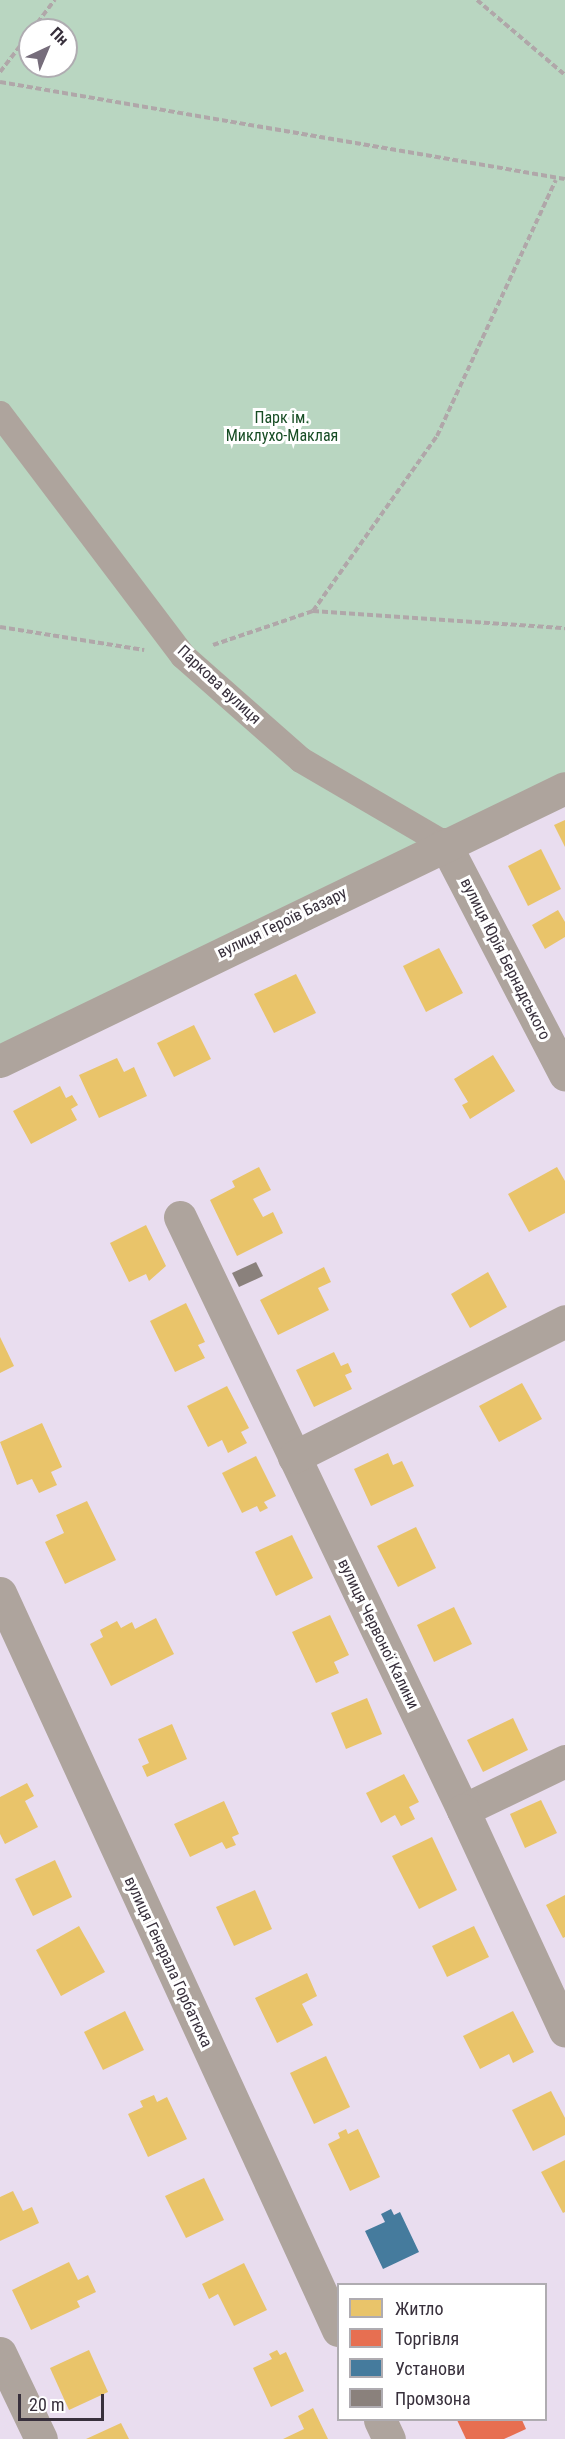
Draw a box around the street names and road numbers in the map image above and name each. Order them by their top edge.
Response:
street label: Паркова вулиця [173,641,265,729]
street label: вулиця Юрія Бернадського [456,875,554,1043]
street label: вулиця Героїв Базару [214,883,350,963]
street label: вулиця Червоної Калини [333,1556,423,1712]
street label: вулиця Генерала Горбатюка [120,1874,216,2050]

